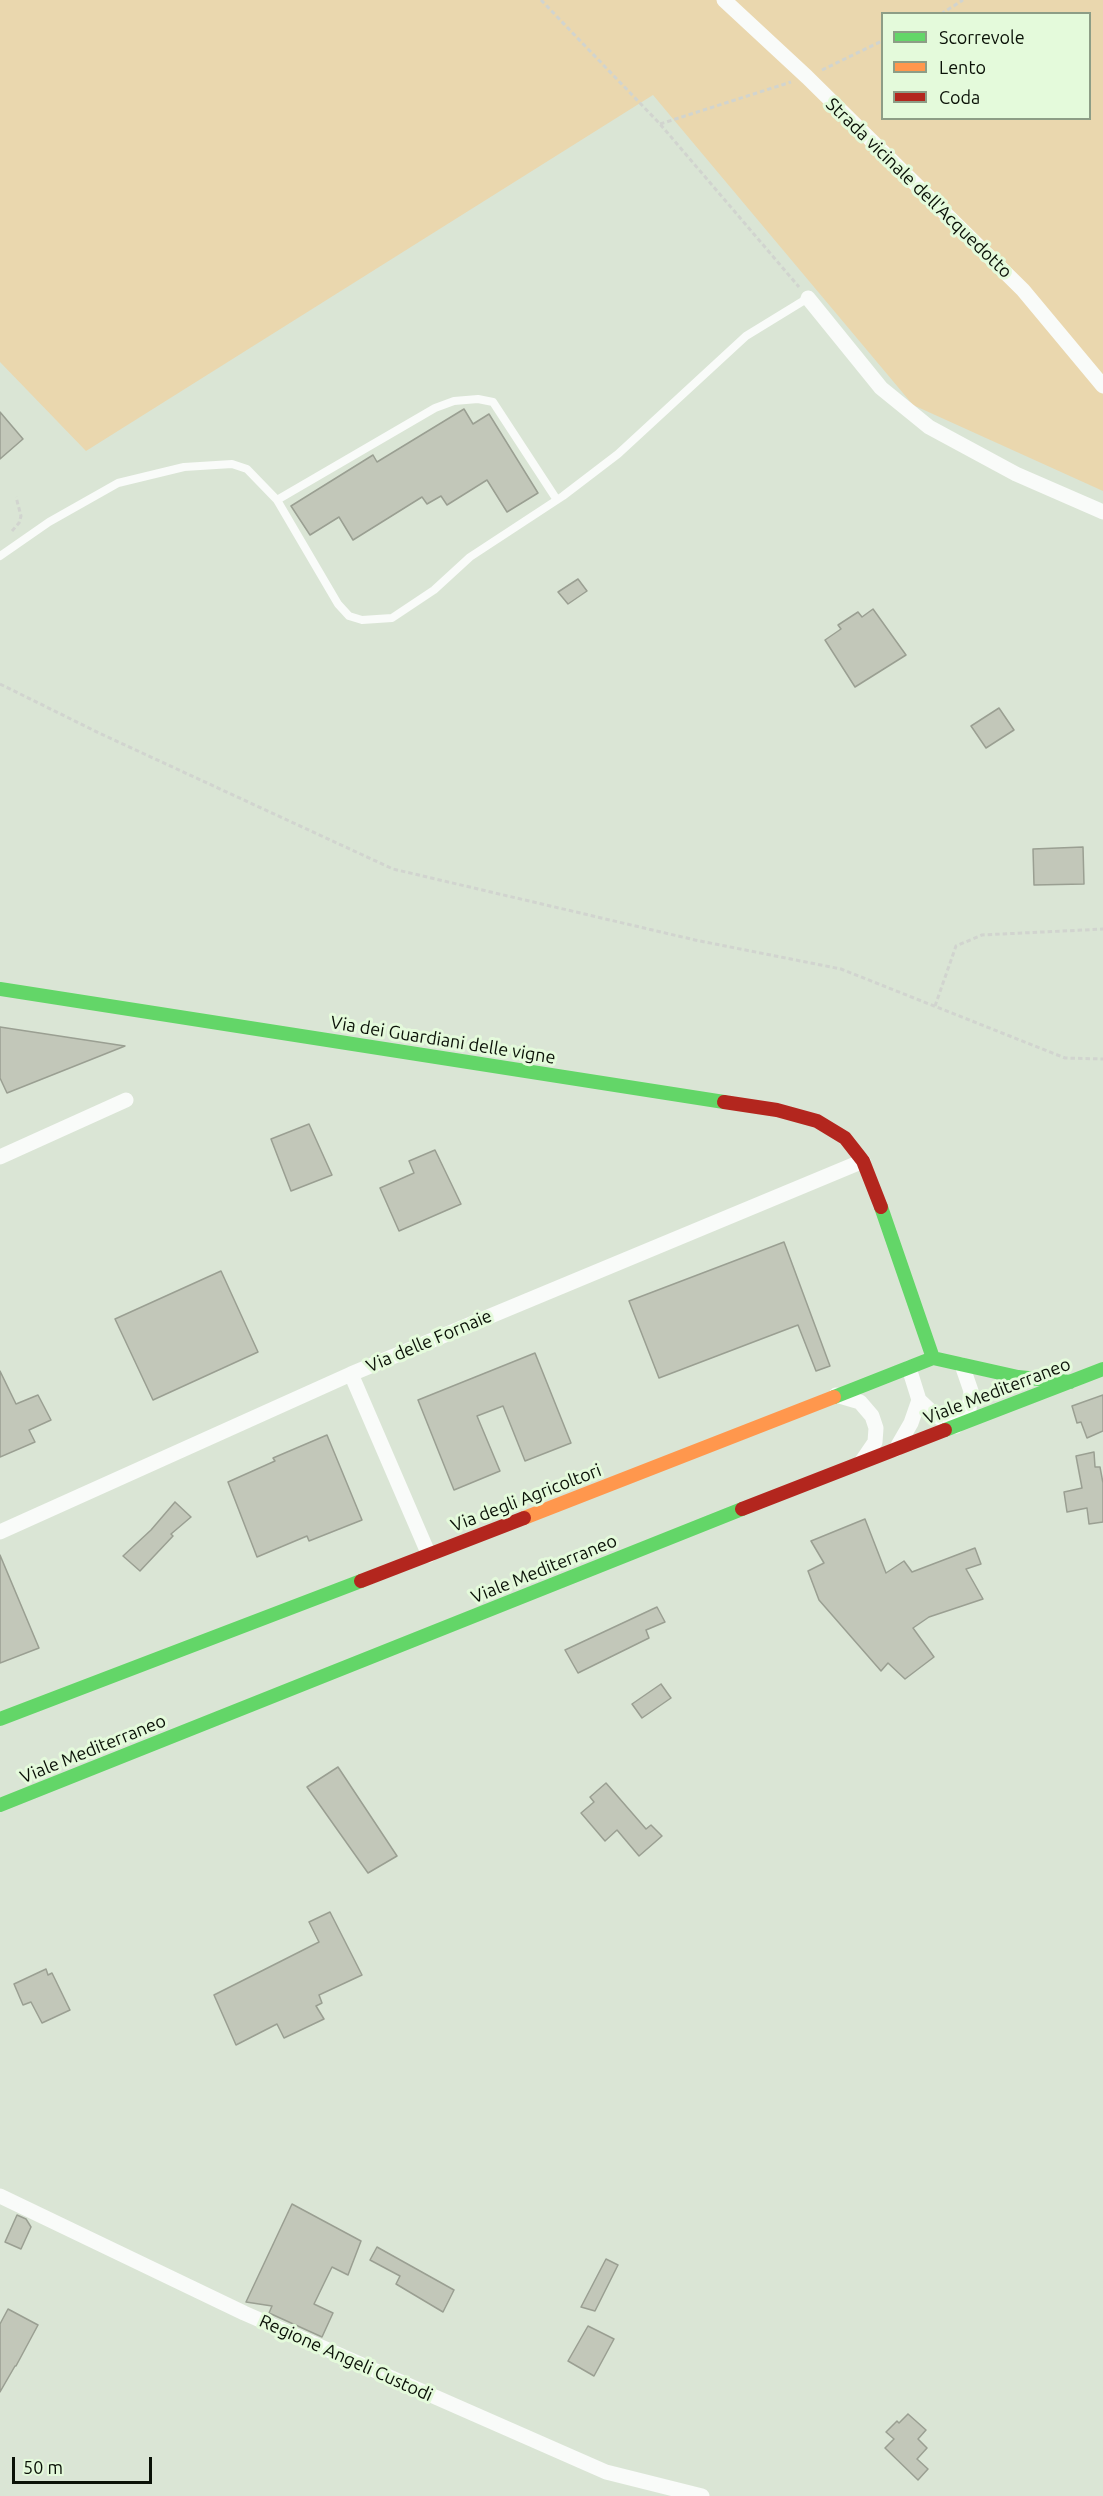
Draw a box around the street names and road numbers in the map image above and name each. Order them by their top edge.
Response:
street label: Strada vicinale dell'Acquedotto [822,93,1016,283]
street label: Via dei Guardiani delle vigne [329,1012,557,1068]
street label: Via delle Fornaie [363,1305,495,1377]
street label: Viale Mediterraneo [921,1353,1073,1429]
street label: Via degli Agricoltori [448,1459,604,1537]
street label: Viale Mediterraneo [468,1530,620,1608]
street label: Viale Mediterraneo [17,1710,169,1788]
street label: Regione Angeli Custodi [256,2310,436,2406]

